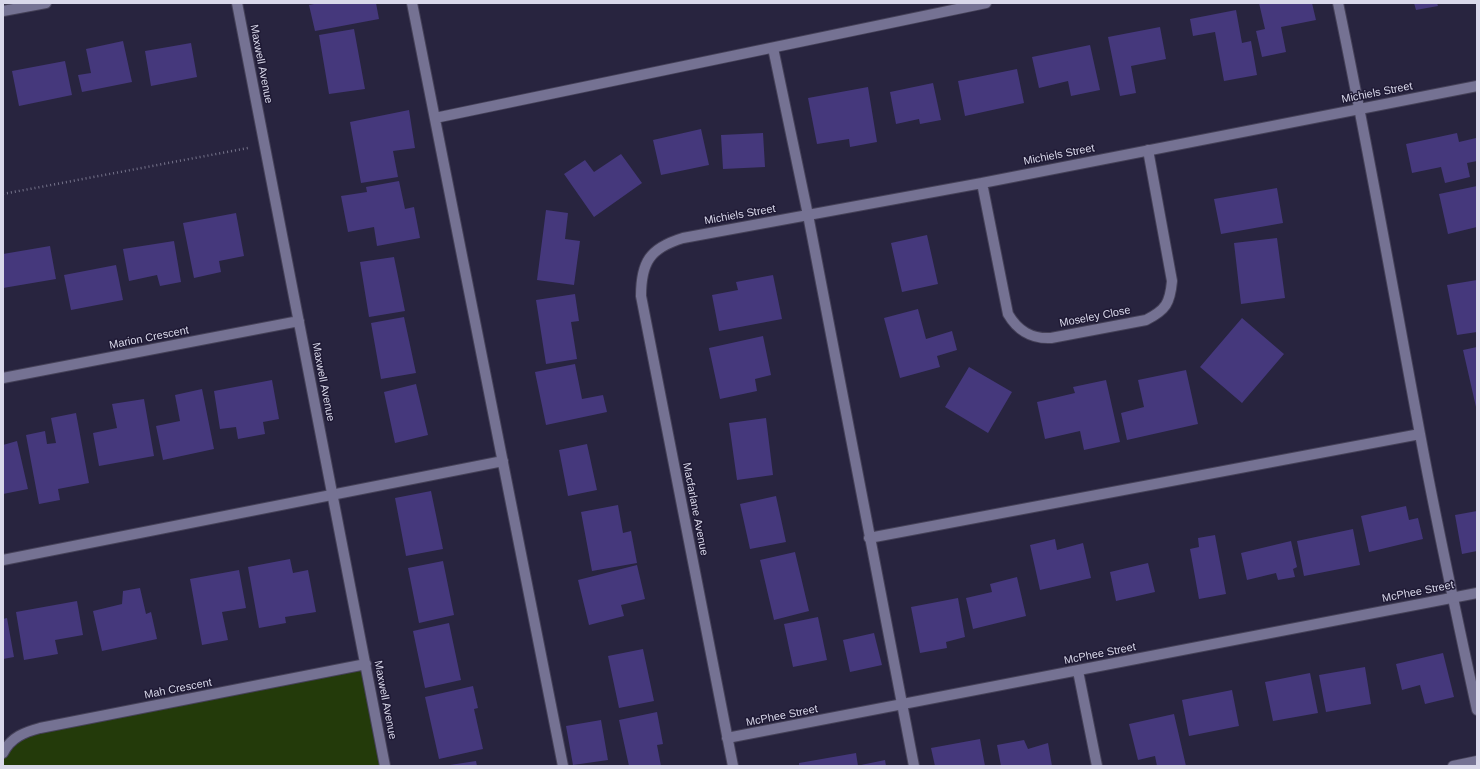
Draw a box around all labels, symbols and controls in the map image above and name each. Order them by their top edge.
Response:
street label: Maxwell Avenue [247,24,275,104]
street label: Michiels Street [1340,80,1414,106]
street label: Michiels Street [1022,142,1096,168]
street label: Michiels Street [703,202,777,228]
street label: Moseley Close [1058,304,1132,330]
street label: Marion Crescent [108,324,190,352]
street label: Maxwell Avenue [309,342,337,422]
street label: Macfarlane Avenue [679,461,711,557]
street label: McPhee Street [1381,579,1455,605]
street label: McPhee Street [1063,641,1137,667]
street label: Maxwell Avenue [371,660,399,740]
street label: Mah Crescent [143,676,213,702]
street label: McPhee Street [745,703,819,729]

